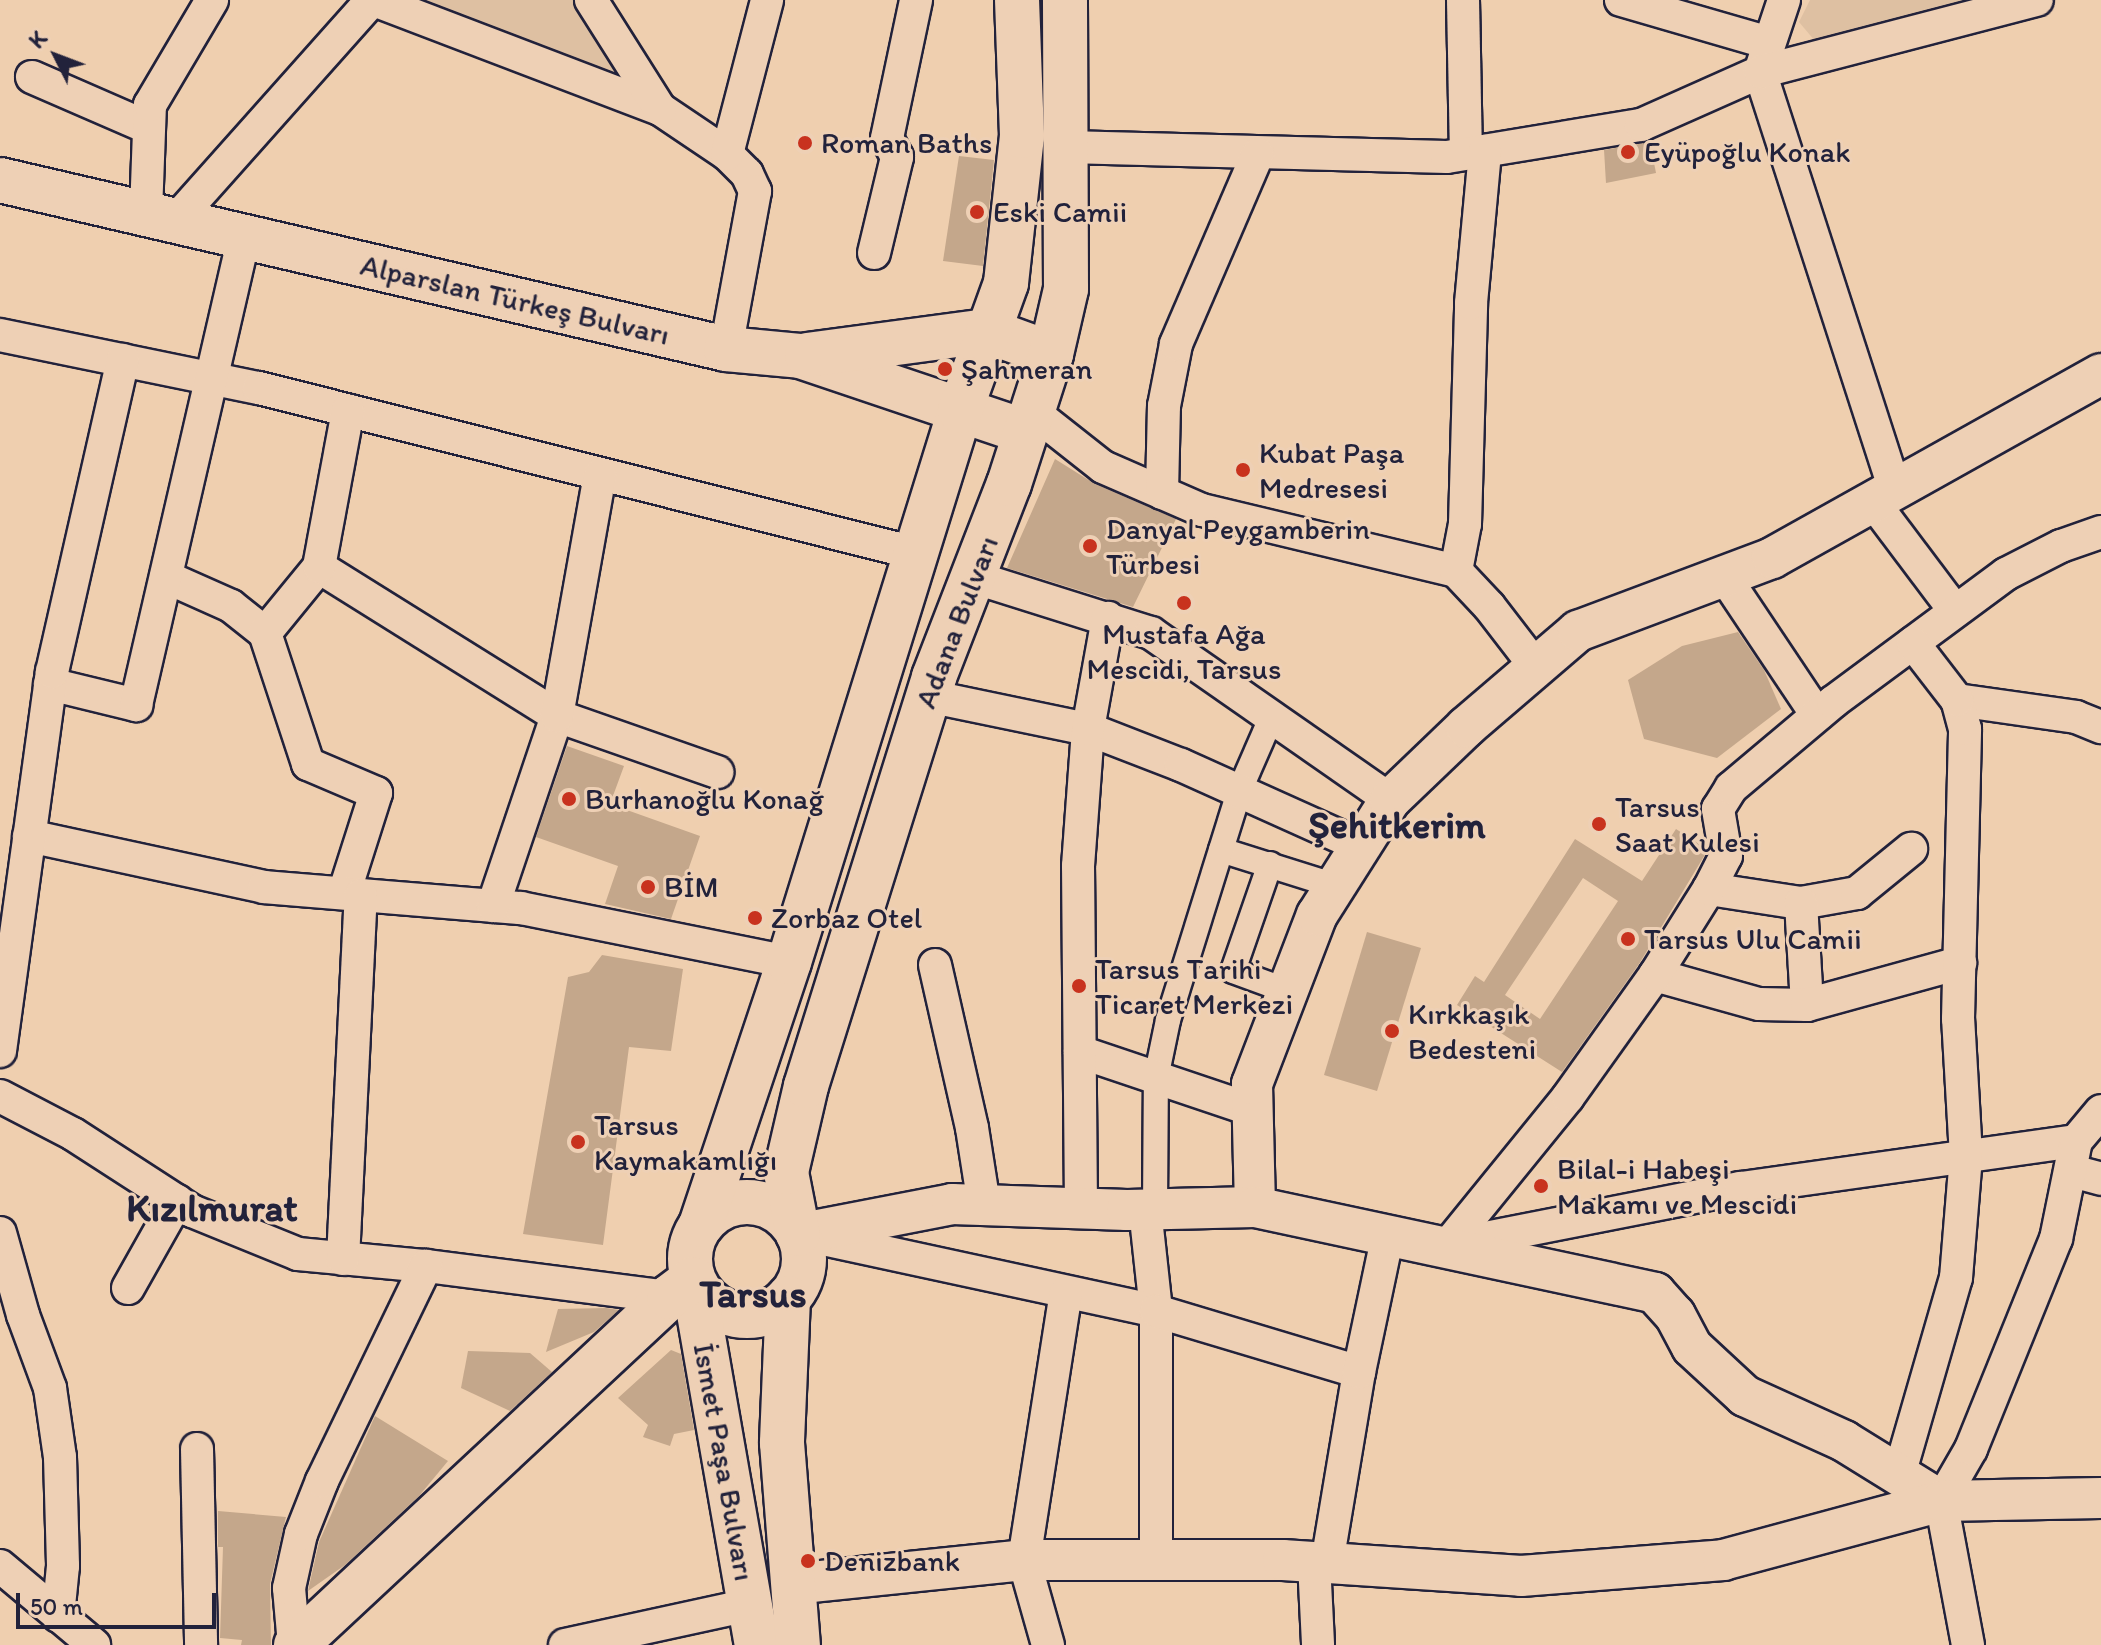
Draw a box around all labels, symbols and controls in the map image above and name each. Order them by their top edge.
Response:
north arrow [16,16,96,96]
text: K [23,25,53,54]
place label: Roman Baths [821,125,992,161]
marker: Roman Baths [796,134,814,152]
place label: Eyüpoğlu Konak [1644,134,1850,170]
marker: Eyüpoğlu Konak [1619,143,1637,161]
place label: Eski Camii [993,194,1128,230]
marker: Eski Camii [968,203,986,221]
street label: Alparslan Türkeş Bulvarı [357,247,673,353]
place label: Şahmeran [961,351,1093,387]
marker: Şahmeran [936,360,954,378]
place label: Kubat Paşa Medresesi [1259,435,1403,506]
marker: Kubat Paşa Medresesi [1234,461,1252,479]
place label: Danyal Peygamberin Türbesi [1106,511,1368,582]
street label: Adana Bulvarı [908,531,1006,713]
marker: Danyal Peygamberin Türbesi [1081,537,1099,555]
marker: Mustafa Ağa Mescidi, Tarsus [1175,594,1193,612]
place label: Mustafa Ağa Mescidi, Tarsus [1087,616,1281,686]
place label: Burhanoğlu Konağ [585,781,824,817]
place label: Tarsus Saat Kulesi [1615,789,1759,860]
marker: Burhanoğlu Konağ [560,790,578,808]
district label: Şehitkerim [1308,803,1486,849]
marker: Tarsus Saat Kulesi [1590,815,1608,833]
place label: BİM [664,869,719,905]
marker: BİM [639,878,657,896]
place label: Zorbaz Otel [771,900,922,936]
marker: Zorbaz Otel [746,909,764,927]
place label: Tarsus Ulu Camii [1644,921,1863,957]
marker: Tarsus Ulu Camii [1619,930,1637,948]
place label: Tarsus Tarihi Ticaret Merkezi [1095,951,1293,1022]
marker: Tarsus Tarihi Ticaret Merkezi [1070,977,1088,995]
place label: Kırkkaşık Bedesteni [1408,996,1536,1066]
marker: Kırkkaşık Bedesteni [1383,1022,1401,1040]
place label: Tarsus Kaymakamlığı [594,1107,777,1178]
marker: Tarsus Kaymakamlığı [569,1133,587,1151]
place label: Bilal-i Habeşi Makamı ve Mescidi [1557,1151,1797,1222]
marker: Bilal-i Habeşi Makamı ve Mescidi [1532,1177,1550,1195]
district label: Kızılmurat [126,1186,298,1232]
district label: Tarsus [699,1272,807,1318]
street label: İsmet Paşa Bulvarı [685,1341,763,1583]
place label: Denizbank [824,1543,960,1579]
marker: Denizbank [799,1552,817,1570]
scale bar [20,1577,220,1627]
text: 50 m [30,1592,83,1621]

